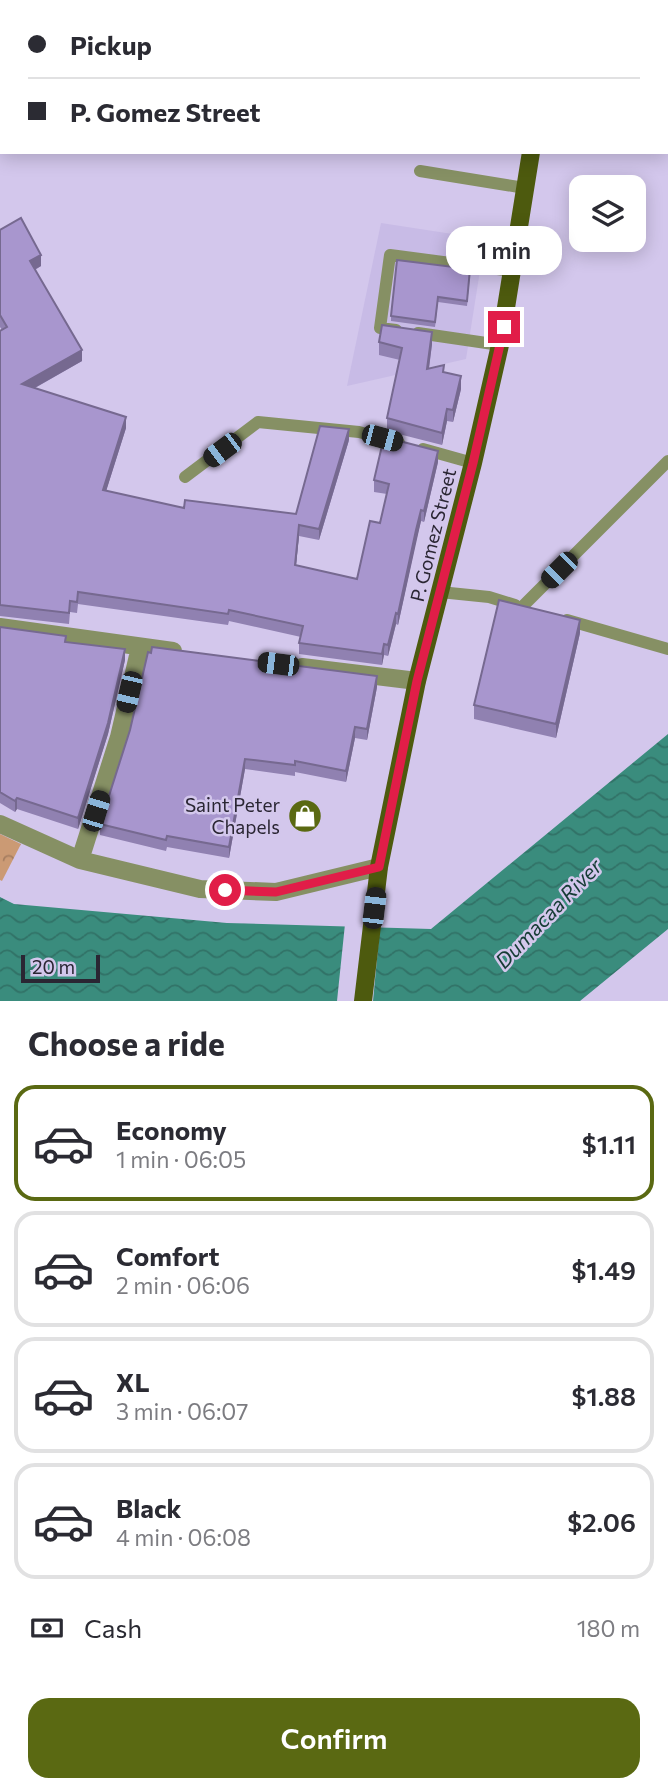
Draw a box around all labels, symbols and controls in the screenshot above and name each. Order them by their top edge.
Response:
text: Pickup [70,29,152,60]
text: P. Gomez Street [70,96,261,127]
map controls [569,175,646,252]
button: layers [569,175,646,252]
callout: 1 min [446,226,562,274]
text: 1 min [477,236,531,264]
route end [488,311,520,343]
car [359,422,406,454]
car [199,429,246,471]
street label: P. Gomez Street [405,466,460,604]
car [537,548,582,592]
car [256,651,301,677]
car [115,669,144,715]
car [80,788,113,834]
place label: Saint Peter Chapels [185,793,280,838]
shop icon: Saint Peter Chapels [286,797,324,835]
water label: Dumacaa River [489,853,607,973]
route start [209,874,241,906]
car [362,886,387,930]
scale bar [21,952,100,984]
text: 20 m [32,955,75,978]
text: Choose a ride [28,1023,225,1063]
icon: car [32,1112,95,1175]
text: Economy [116,1114,227,1145]
text: $1.11 [582,1128,636,1159]
text: 1 min · 06:05 [116,1145,246,1173]
icon: car [32,1238,95,1301]
text: Comfort [116,1240,219,1271]
text: $1.49 [571,1254,636,1285]
text: 2 min · 06:06 [116,1271,250,1299]
icon: car [32,1364,95,1427]
text: XL [116,1366,150,1397]
text: $1.88 [571,1380,636,1411]
text: 3 min · 06:07 [116,1397,248,1425]
icon: car [32,1490,95,1553]
text: Black [116,1492,182,1523]
text: $2.06 [567,1506,636,1537]
text: 4 min · 06:08 [116,1523,251,1551]
icon: cash [28,1609,66,1647]
text: Cash [84,1612,142,1643]
text: 180 m [577,1614,640,1642]
button: Confirm [28,1698,640,1778]

